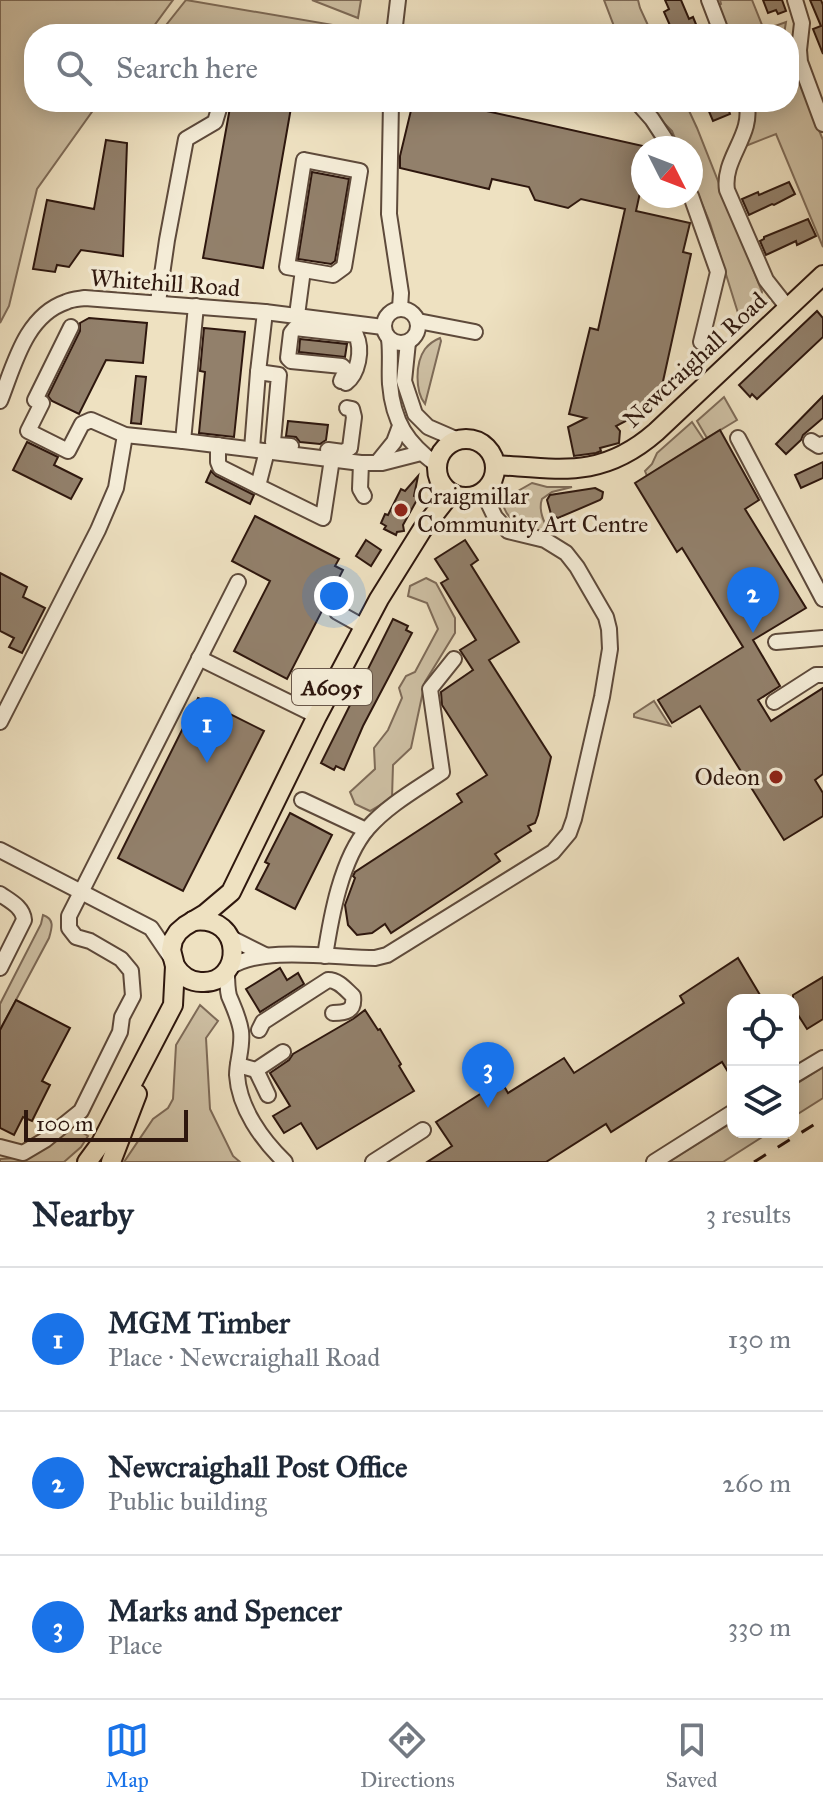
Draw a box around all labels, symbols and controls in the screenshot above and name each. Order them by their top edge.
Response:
search box [24,24,799,112]
icon: search [52,46,96,90]
text: Search here [116,50,258,86]
north arrow [631,136,703,208]
street label: Whitehill Road [89,263,241,303]
street label: Newcraighall Road [617,286,773,434]
place label: Craigmillar Community Art Centre [417,481,648,539]
marker: Craigmillar Community Art Centre [392,501,410,519]
pin: 2 [727,567,779,633]
your location [314,576,354,616]
road number: A6095 [292,669,372,705]
pin: 1 [181,697,233,763]
place label: Odeon [694,762,760,792]
marker: Odeon [767,768,785,786]
map controls [727,994,799,1138]
button: locate [727,994,799,1066]
pin: 3 [462,1042,514,1108]
button: layers [727,1066,799,1138]
scale bar [24,1106,188,1142]
text: 100 m [36,1110,93,1137]
text: Nearby [32,1194,134,1235]
text: 3 results [706,1198,791,1230]
text: MGM Timber [108,1305,290,1341]
text: 1 [53,1323,63,1355]
text: 130 m [728,1323,791,1355]
text: Place · Newcraighall Road [108,1341,380,1373]
text: Newcraighall Post Office [108,1449,407,1485]
text: 2 [52,1467,64,1499]
text: 260 m [722,1467,791,1499]
text: Public building [108,1485,267,1517]
text: Marks and Spencer [108,1593,342,1629]
text: 3 [53,1611,63,1643]
text: 330 m [728,1611,791,1643]
text: Place [108,1629,163,1661]
tab: Map [105,1718,149,1793]
tab: Directions [360,1718,455,1793]
tab: Saved [665,1718,718,1793]

